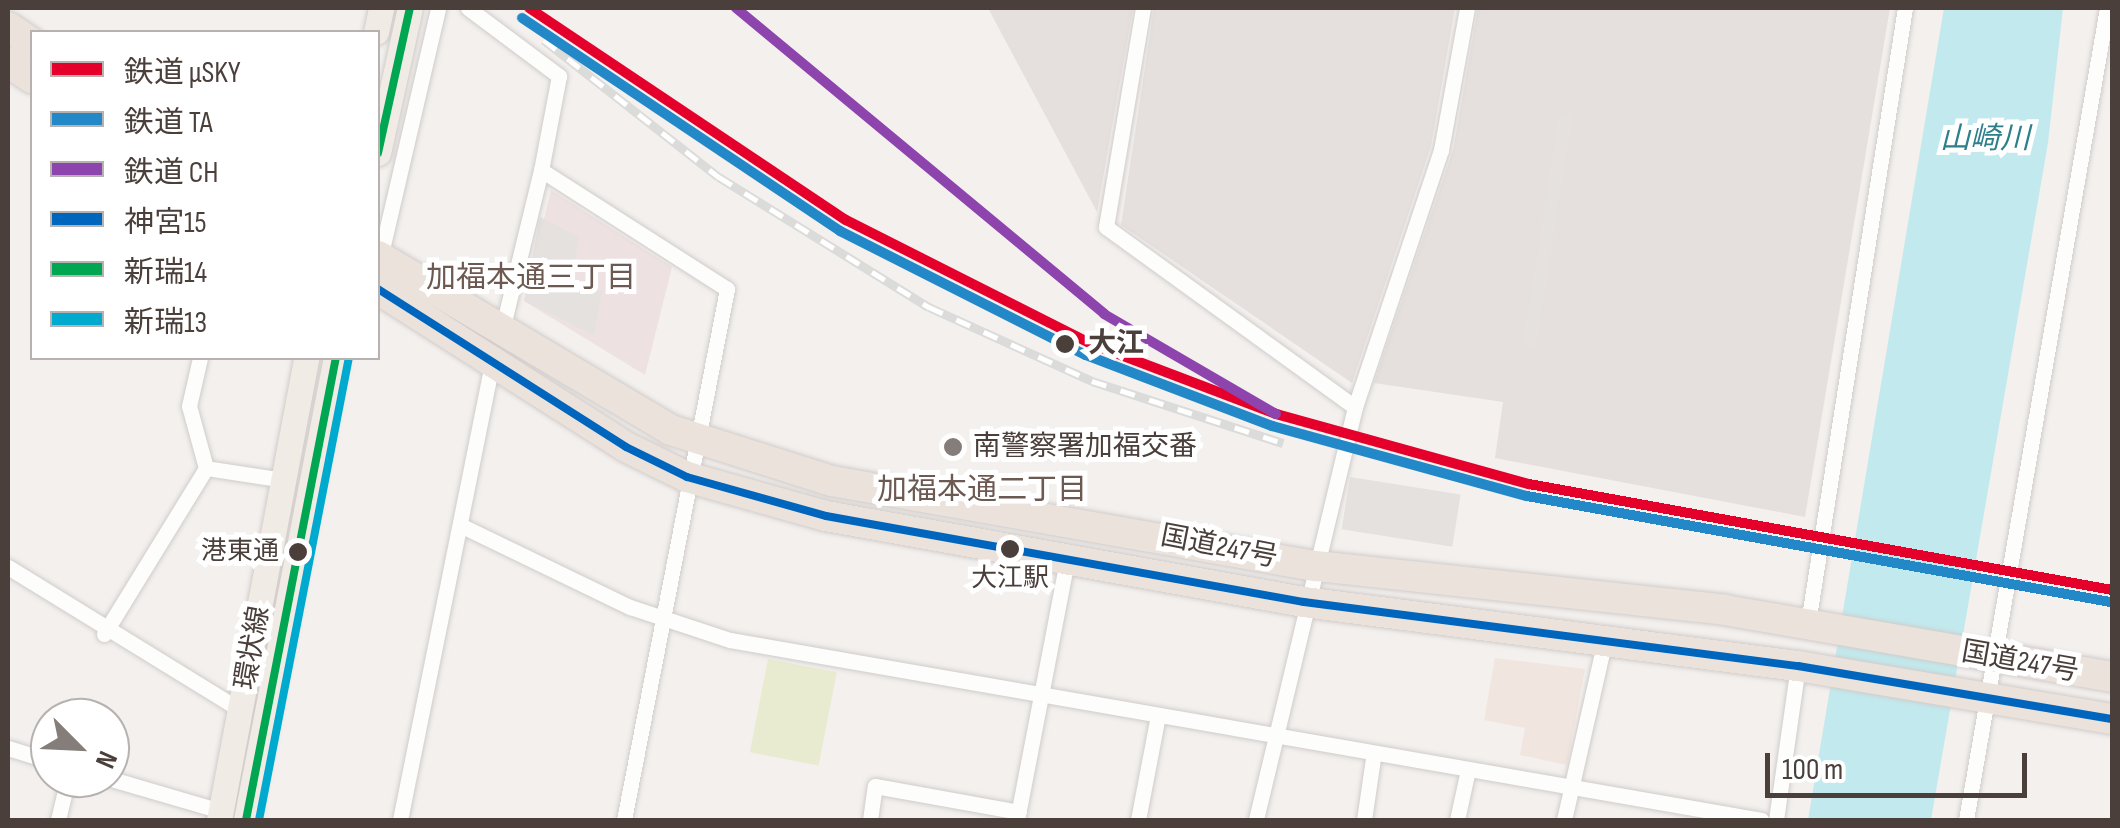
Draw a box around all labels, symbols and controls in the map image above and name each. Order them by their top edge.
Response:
legend [30,30,380,360]
text: 鉄道 μSKY [124,55,240,91]
text: 鉄道 TA [124,105,213,141]
water label: 山崎川 [1940,121,2030,157]
text: 鉄道 CH [124,155,219,191]
text: 神宮15 [124,205,207,241]
text: 新瑞14 [124,255,207,291]
district label: 加福本通三丁目 [426,260,636,296]
text: 新瑞13 [124,305,207,341]
place label: 大江 [1088,327,1144,361]
marker: 大江 [1052,331,1078,357]
place label: 南警察署加福交番 [973,430,1197,464]
marker: 南警察署加福交番 [942,436,964,458]
district label: 加福本通二丁目 [877,472,1087,508]
street label: 国道247号 [1158,519,1280,575]
place label: 港東通 [201,536,279,568]
marker: 大江駅 [1000,539,1020,559]
marker: 港東通 [288,542,308,562]
place label: 大江駅 [971,563,1049,595]
street label: 環状線 [229,604,277,692]
street label: 国道247号 [1959,635,2081,689]
north arrow [30,698,130,798]
scale bar [1770,733,2032,795]
text: N [88,746,124,773]
text: 100 m [1782,752,1843,788]

